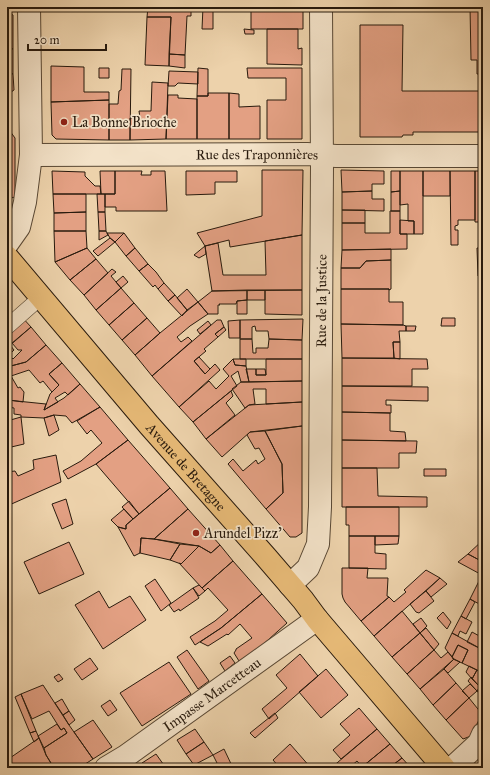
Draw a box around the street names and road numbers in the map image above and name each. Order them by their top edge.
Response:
street label: Rue des Traponnières [196,146,319,164]
street label: Rue de la Justice [313,254,331,347]
street label: Avenue de Bretagne [142,419,229,515]
street label: Impasse Marcetteau [160,654,265,736]

